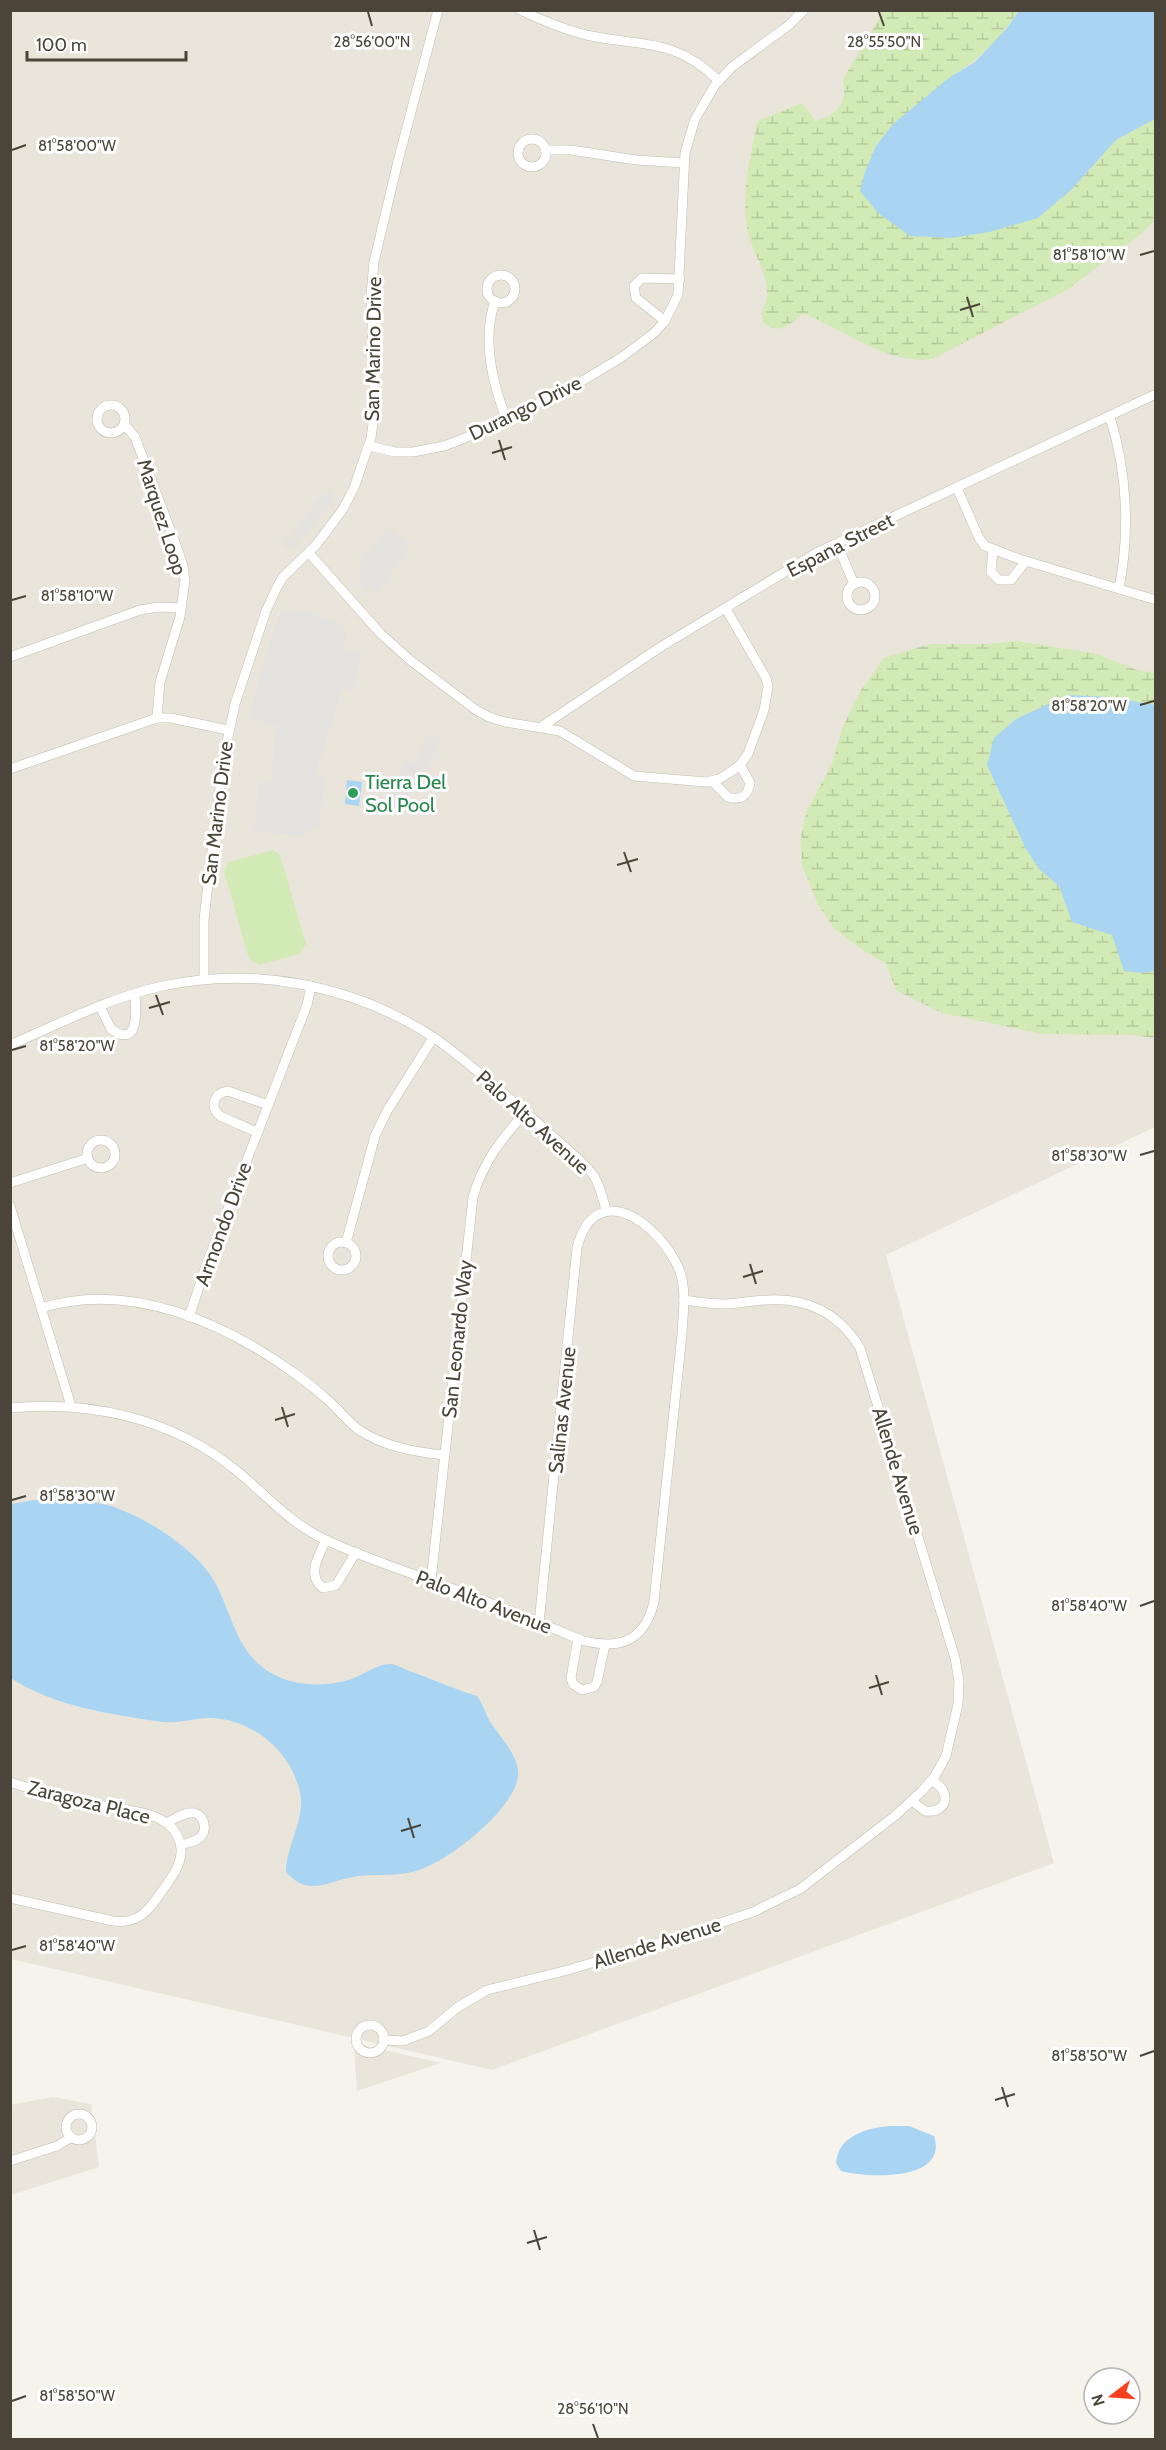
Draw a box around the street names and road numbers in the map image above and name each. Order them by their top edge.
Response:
street label: San Marino Drive [360,276,386,422]
street label: Durango Drive [465,370,585,446]
street label: Marquez Loop [132,456,192,578]
street label: Espana Street [783,508,898,582]
street label: San Marino Drive [196,740,238,886]
street label: Palo Alto Avenue [472,1065,594,1179]
street label: Armondo Drive [190,1159,256,1289]
street label: San Leonardo Way [437,1259,477,1419]
street label: Salinas Avenue [543,1345,581,1475]
street label: Allende Avenue [867,1404,929,1538]
street label: Palo Alto Avenue [413,1565,555,1639]
street label: Zaragoza Place [25,1775,153,1829]
street label: Allende Avenue [590,1912,724,1974]

